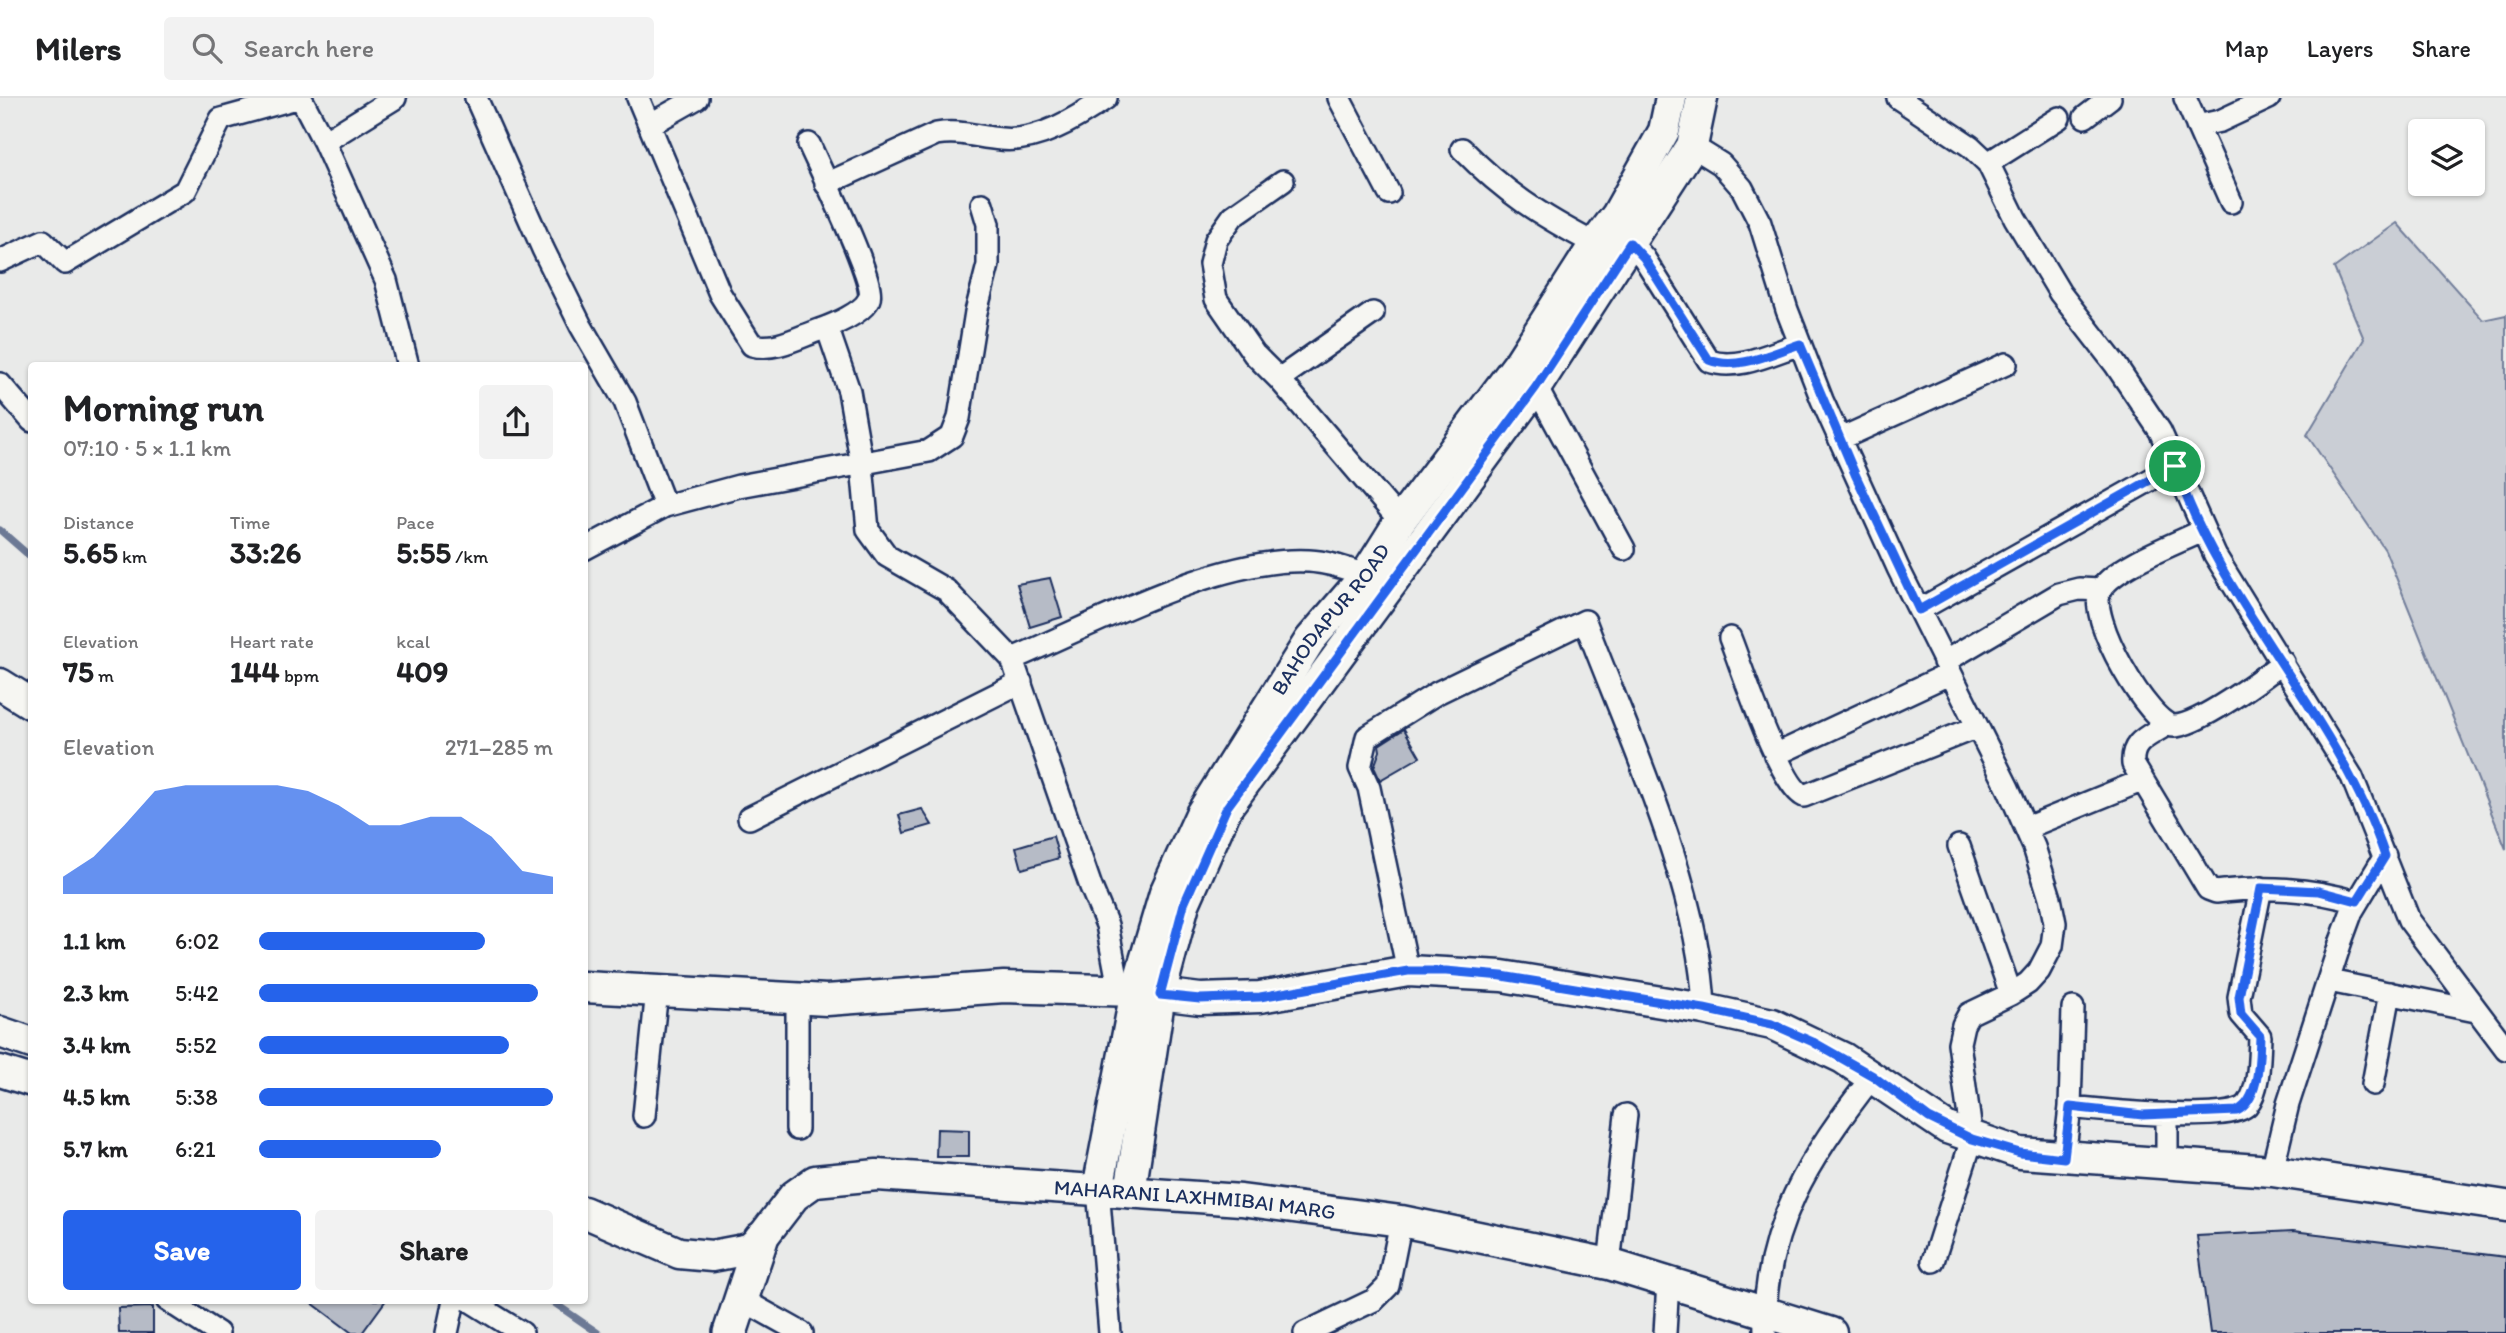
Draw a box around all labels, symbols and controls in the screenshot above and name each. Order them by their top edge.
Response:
search box [164,17,654,80]
text: Milers [35,29,122,68]
icon: search [188,29,226,67]
text: Search here [244,32,374,64]
text: Map [2225,34,2269,63]
text: Layers [2307,34,2374,63]
text: Share [2412,34,2471,63]
map controls [2408,119,2485,196]
button: layers [2408,119,2485,196]
text: Morning run [63,385,264,431]
button: share [479,385,553,459]
text: 07:10 · 5 × 1.1 km [63,434,231,462]
pin [2145,436,2205,496]
icon: arrive [2156,447,2194,485]
text: Distance [63,511,134,534]
text: Time [230,511,270,534]
text: Pace [396,511,434,534]
text: 5.65 [63,534,118,571]
text: 33:26 [230,534,301,571]
text: 5:55 [396,534,451,571]
street label: BAHODAPUR ROAD [1266,538,1395,699]
text: km [118,545,147,568]
text: /km [451,545,488,568]
text: Elevation [63,630,139,653]
text: Heart rate [230,630,314,653]
text: kcal [396,630,430,653]
text: 75 [63,653,94,690]
text: 144 [230,653,280,690]
text: 409 [396,653,449,690]
text: m [94,664,114,687]
text: bpm [280,664,319,687]
text: Elevation [63,733,154,761]
text: 271–285 m [445,733,553,761]
text: 1.1 km [63,927,126,955]
text: 6:02 [175,927,219,955]
text: 2.3 km [63,979,129,1007]
text: 5:42 [175,979,219,1007]
text: 3.4 km [63,1031,131,1059]
text: 5:52 [175,1031,217,1059]
text: 4.5 km [63,1083,130,1111]
text: 5:38 [175,1083,218,1111]
text: 5.7 km [63,1135,128,1163]
text: 6:21 [175,1135,216,1163]
street label: MAHARANI LAXHMIBAI MARG [1053,1174,1337,1224]
button: Save [63,1210,301,1290]
button: Share [315,1210,553,1290]

